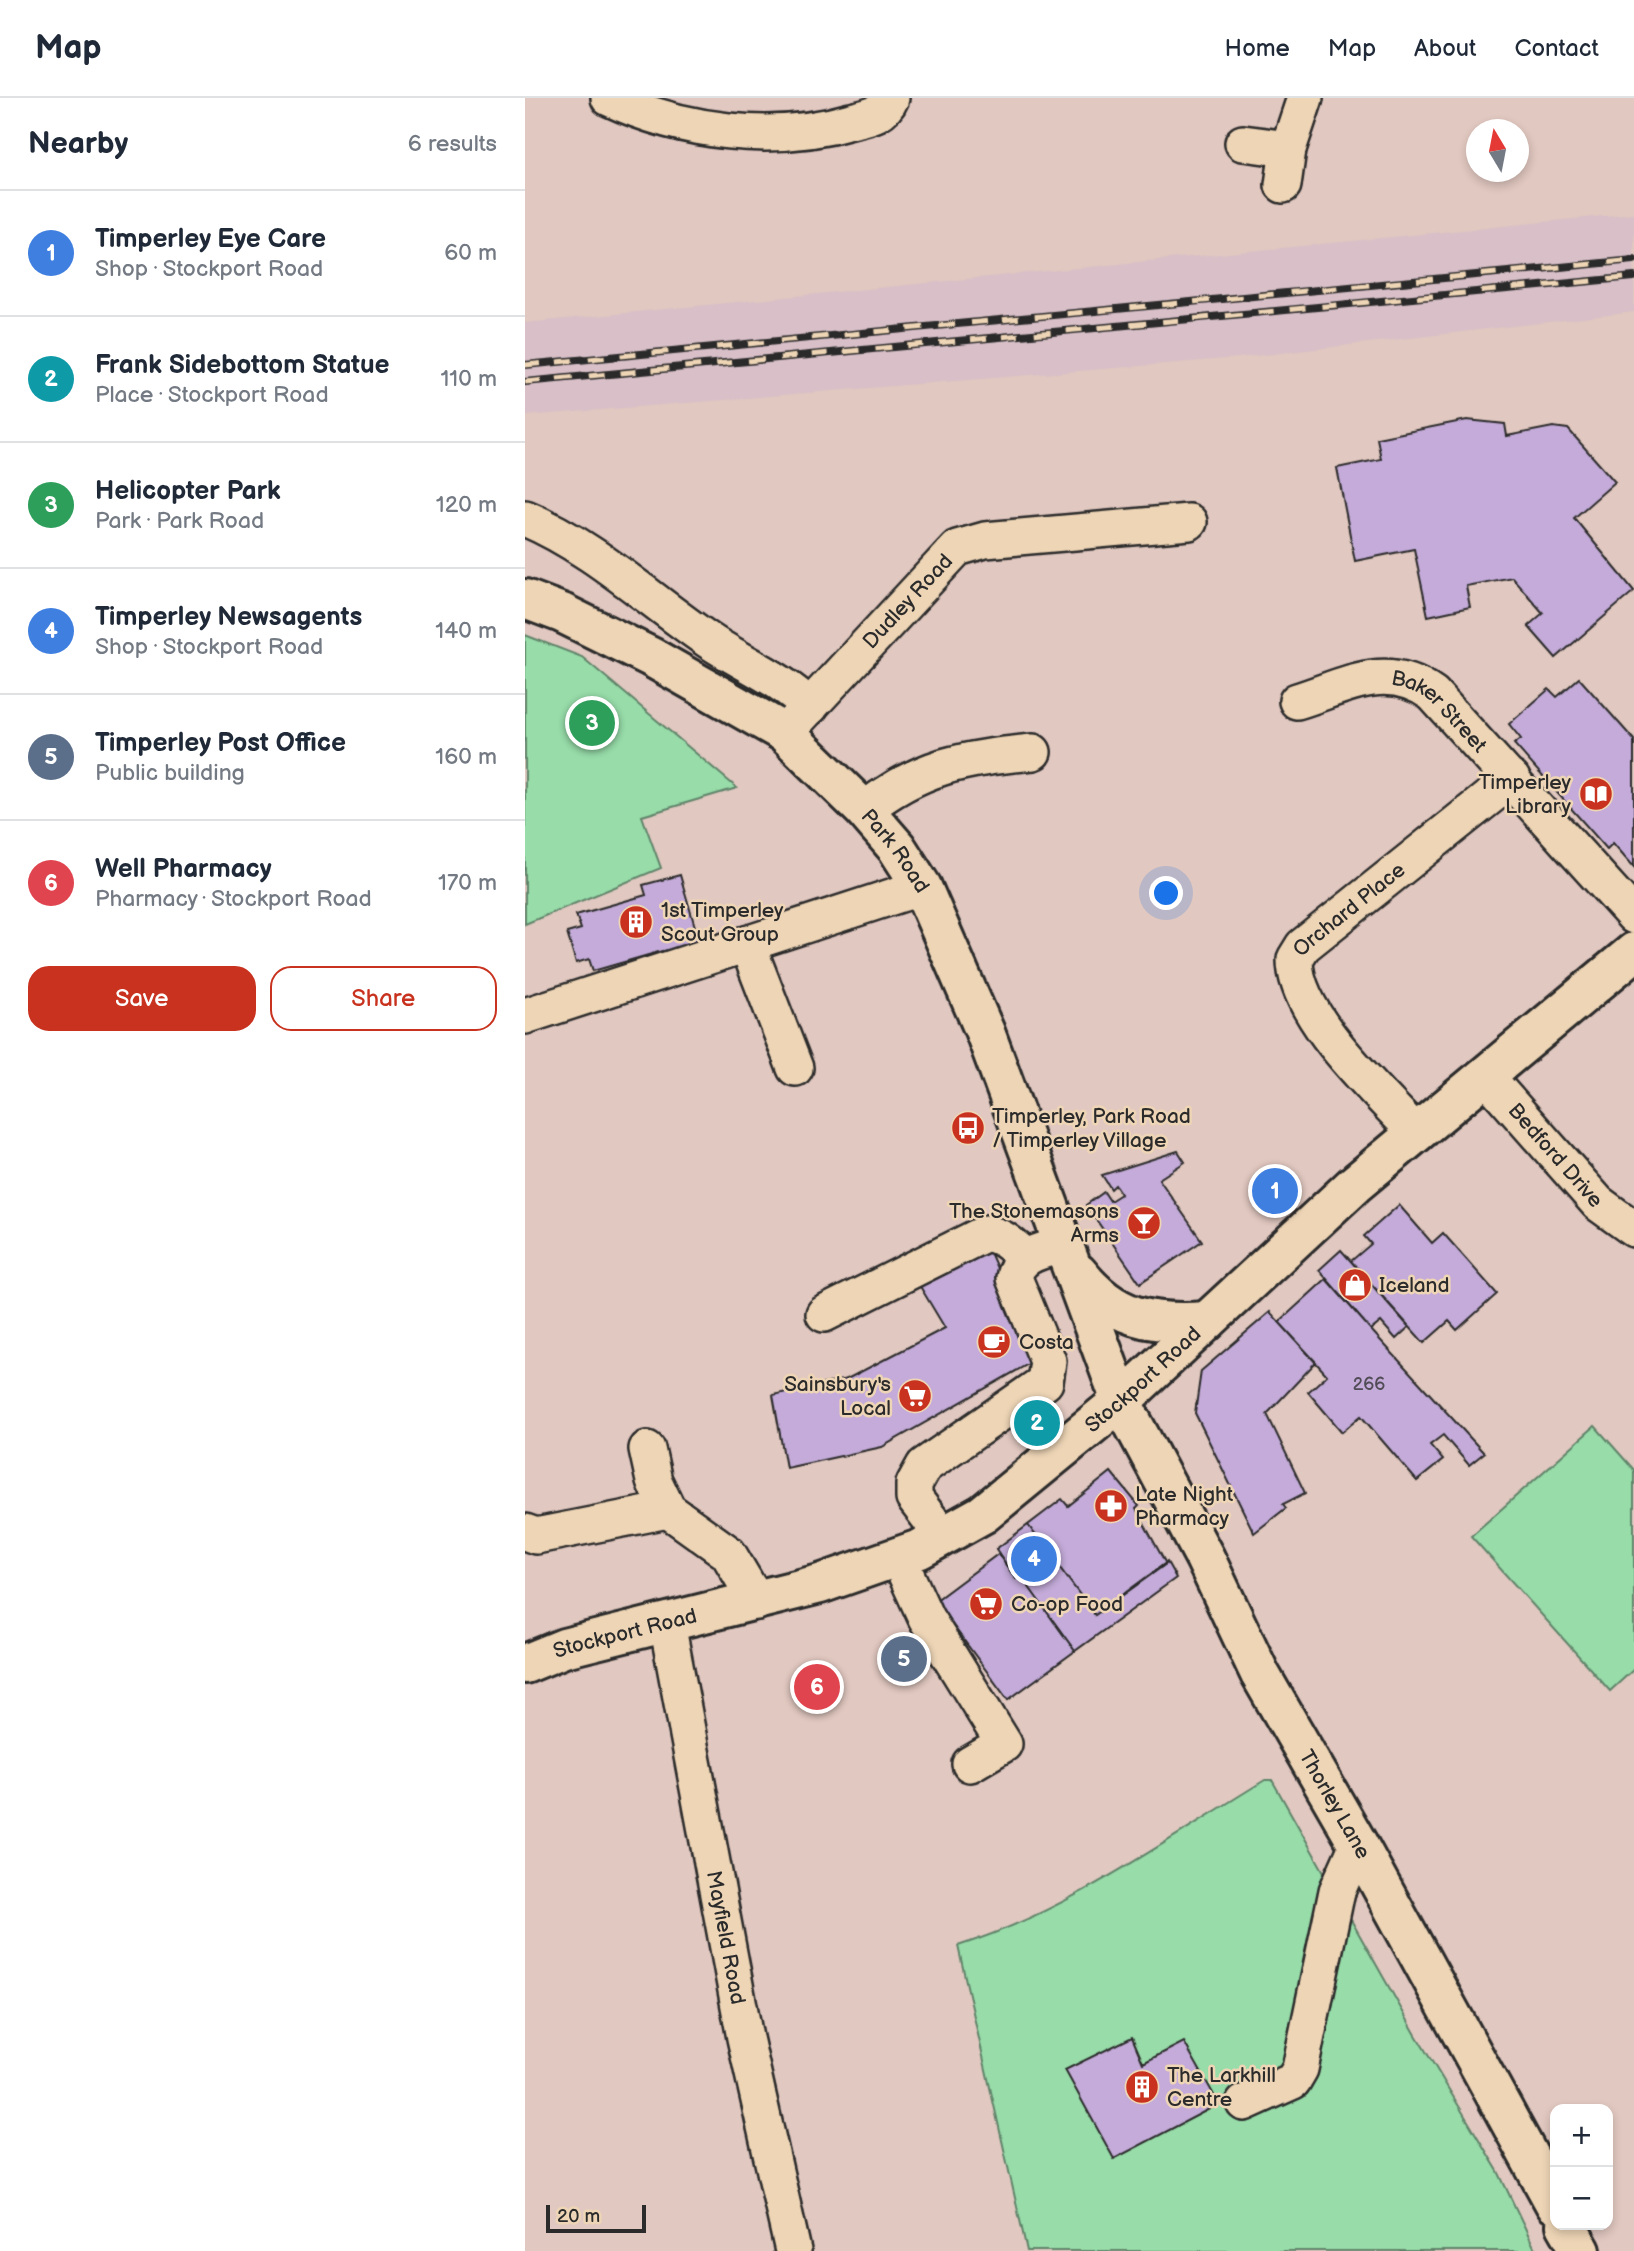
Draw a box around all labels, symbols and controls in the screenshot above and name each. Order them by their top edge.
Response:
text: Map [35,28,101,68]
text: Home [1225,34,1290,63]
text: Map [1328,34,1376,63]
text: About [1414,34,1476,63]
text: Contact [1514,34,1599,63]
north arrow [1466,119,1529,182]
text: Nearby [28,126,128,162]
text: 6 results [408,130,497,158]
text: Timperley Eye Care [95,224,326,255]
text: 1 [46,239,56,267]
text: 60 m [444,239,497,267]
text: Shop · Stockport Road [95,255,323,283]
text: Frank Sidebottom Statue [95,350,390,381]
text: 2 [44,365,58,393]
text: 110 m [440,365,497,393]
text: Place · Stockport Road [95,381,329,409]
text: Helicopter Park [95,476,281,507]
text: 3 [44,491,58,519]
text: 120 m [436,491,497,519]
text: Park · Park Road [95,507,264,535]
street label: Dudley Road [857,549,958,654]
text: Timperley Newsagents [95,602,362,633]
text: 4 [44,617,58,645]
text: 140 m [435,617,497,645]
text: Shop · Stockport Road [95,633,323,661]
street label: Baker Street [1390,665,1493,758]
pin: 3 [569,697,615,749]
text: Timperley Post Office [95,728,346,759]
text: 5 [44,743,58,771]
text: 160 m [435,743,497,771]
text: Public building [95,759,245,787]
place label: Timperley Library [1478,770,1572,819]
library icon: Timperley Library [1577,775,1615,813]
street label: Park Road [856,804,935,897]
text: Well Pharmacy [95,854,272,885]
street label: Orchard Place [1287,857,1410,960]
text: 6 [44,869,58,897]
text: 170 m [438,869,497,897]
your location [1149,876,1183,910]
text: Pharmacy · Stockport Road [95,885,372,913]
place label: 1st Timperley Scout Group [661,898,784,947]
building icon: 1st Timperley Scout Group [617,903,655,941]
button: Save [28,966,256,1031]
button: Share [270,966,497,1031]
street label: Bedford Drive [1503,1098,1608,1213]
place label: Timperley, Park Road / Timperley Village [992,1104,1191,1153]
bus stop icon: Timperley, Park Road / Timperley Village [949,1109,987,1147]
pin: 1 [1252,1165,1298,1217]
place label: The Stonemasons Arms [949,1199,1119,1248]
bar icon: The Stonemasons Arms [1125,1204,1163,1242]
shop icon: Iceland [1336,1266,1374,1304]
place label: Iceland [1379,1273,1449,1298]
street label: Stockport Road [1080,1321,1206,1438]
cafe icon: Costa [975,1323,1013,1361]
place label: Costa [1019,1330,1074,1355]
place label: Sainsbury's Local [784,1372,891,1421]
house number: 266 [1353,1374,1385,1395]
supermarket icon: Sainsbury's Local [896,1377,934,1415]
pin: 2 [1014,1397,1060,1449]
place label: Late Night Pharmacy [1135,1482,1234,1531]
pharmacy icon: Late Night Pharmacy [1092,1487,1130,1525]
pin: 4 [1011,1533,1057,1585]
supermarket icon: Co-op Food [967,1585,1005,1623]
place label: Co-op Food [1011,1592,1123,1617]
street label: Stockport Road [549,1603,699,1664]
pin: 5 [881,1633,927,1685]
pin: 6 [794,1661,840,1713]
street label: Thorley Lane [1294,1745,1376,1863]
street label: Mayfield Road [701,1869,751,2006]
place label: The Larkhill Centre [1167,2063,1276,2112]
building icon: The Larkhill Centre [1123,2068,1161,2106]
map controls [1550,2104,1613,2230]
button: + [1550,2104,1613,2167]
button: − [1550,2167,1613,2230]
scale bar [546,2202,646,2234]
text: 20 m [557,2205,600,2228]

